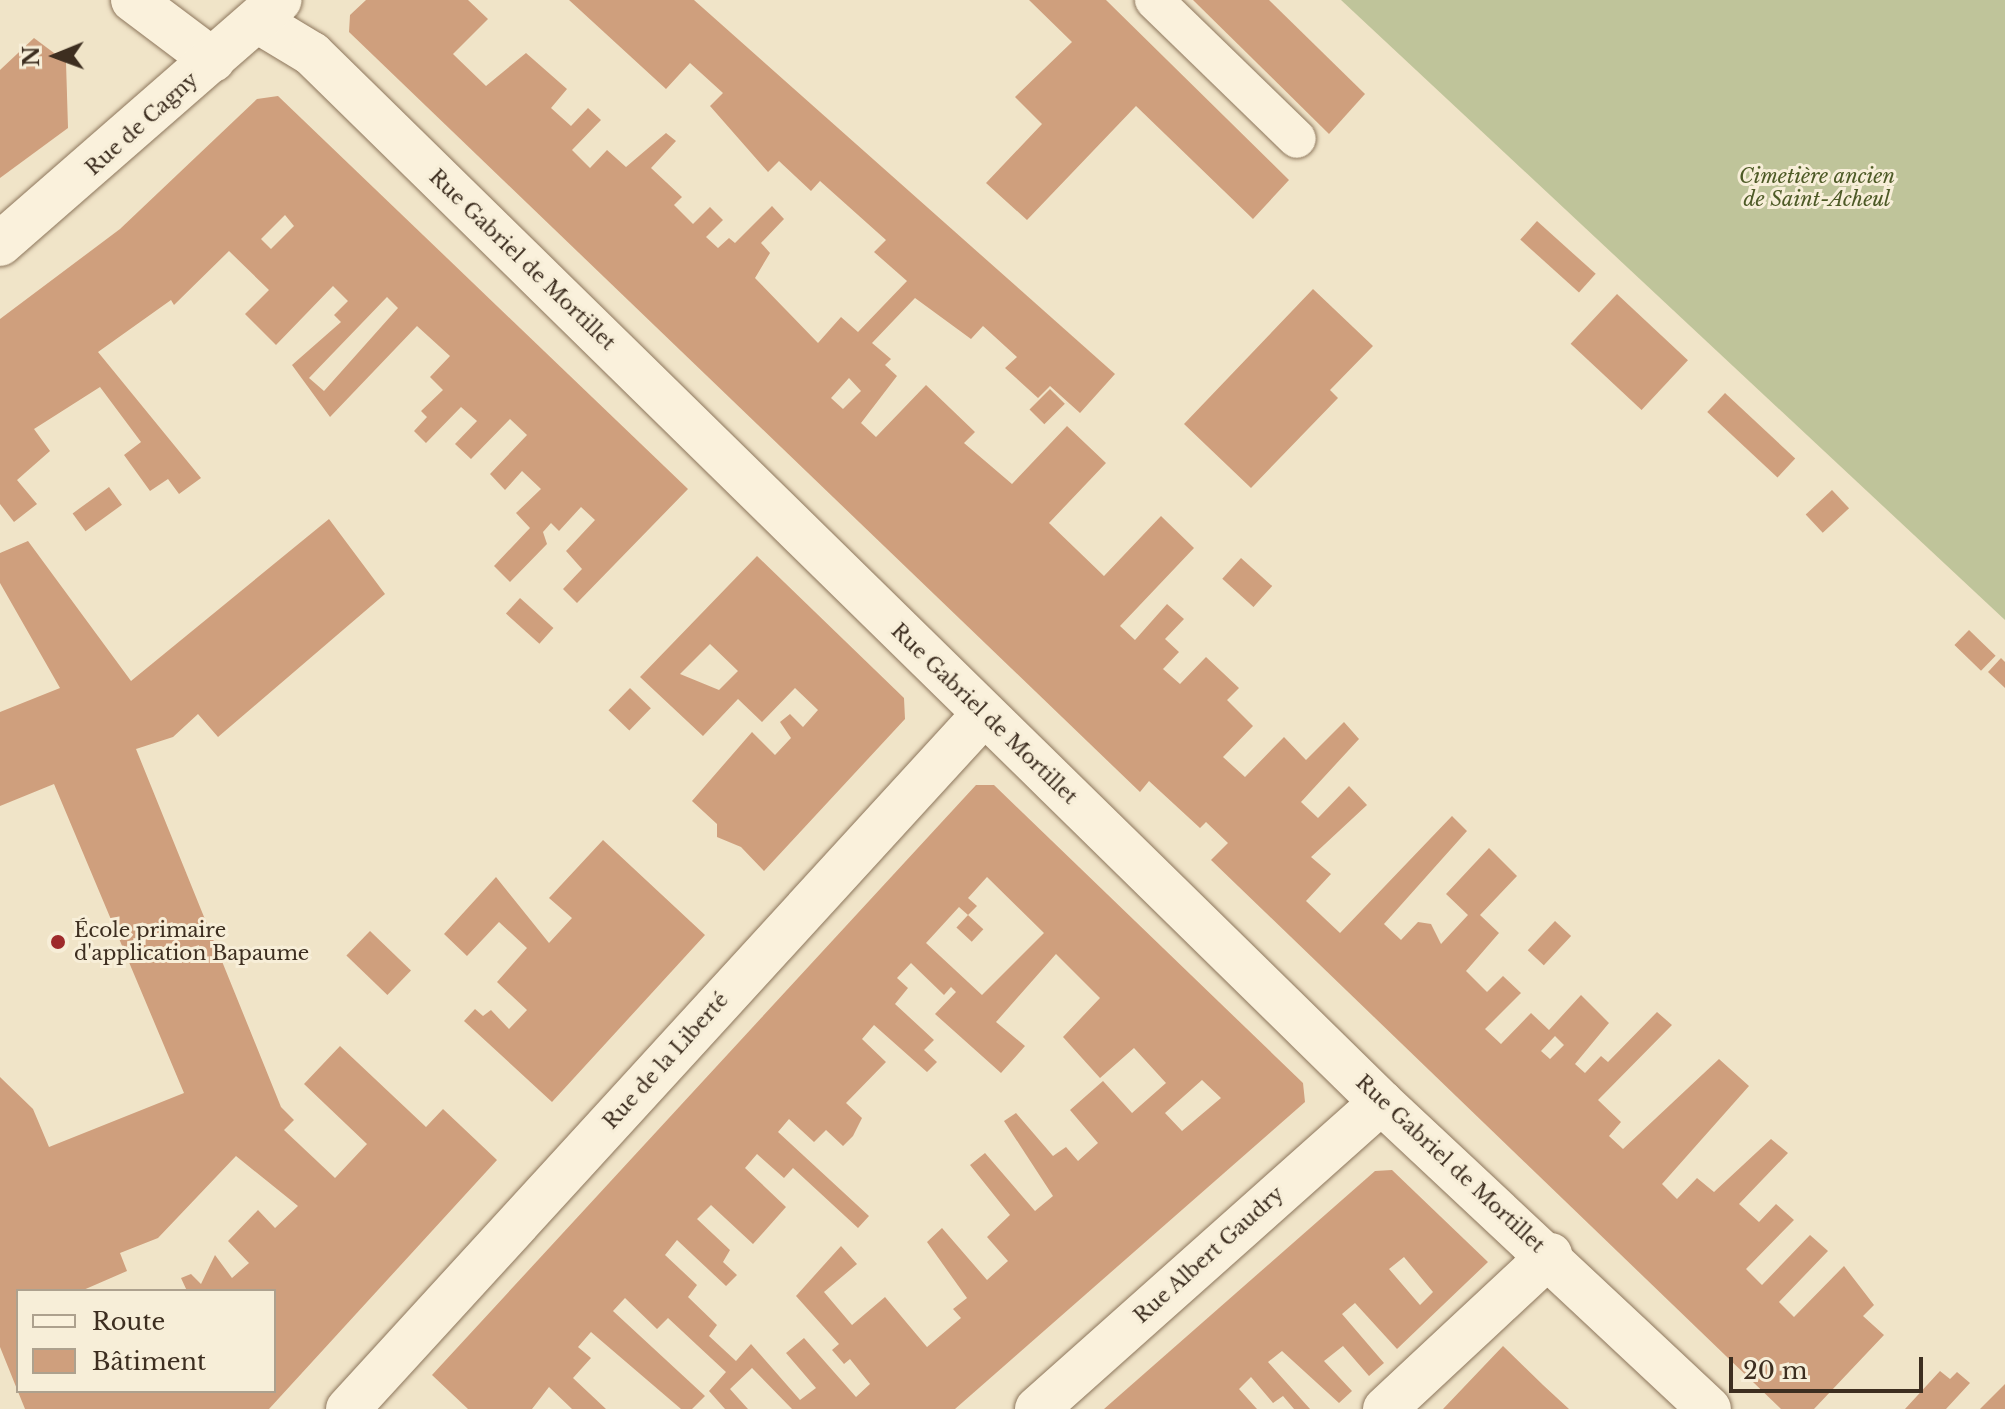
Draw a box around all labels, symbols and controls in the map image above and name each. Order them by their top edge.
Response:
north arrow [16,16,96,96]
text: N [18,46,45,67]
street label: Rue de Cagny [81,67,203,181]
park label: Cimetière ancien de Saint-Acheul [1739,164,1895,211]
street label: Rue Gabriel de Mortillet [424,165,620,355]
street label: Rue Gabriel de Mortillet [886,619,1082,809]
place label: École primaire d'application Bapaume [74,918,309,965]
marker: École primaire d'application Bapaume [49,933,67,951]
street label: Rue de la Liberté [599,988,733,1134]
street label: Rue Gabriel de Mortillet [1351,1070,1549,1258]
street label: Rue Albert Gaudry [1129,1181,1289,1329]
legend [16,1289,276,1393]
text: Route [92,1307,165,1336]
scale bar [1733,1341,1927,1391]
text: Bâtiment [92,1347,206,1376]
text: 20 m [1743,1356,1808,1385]

